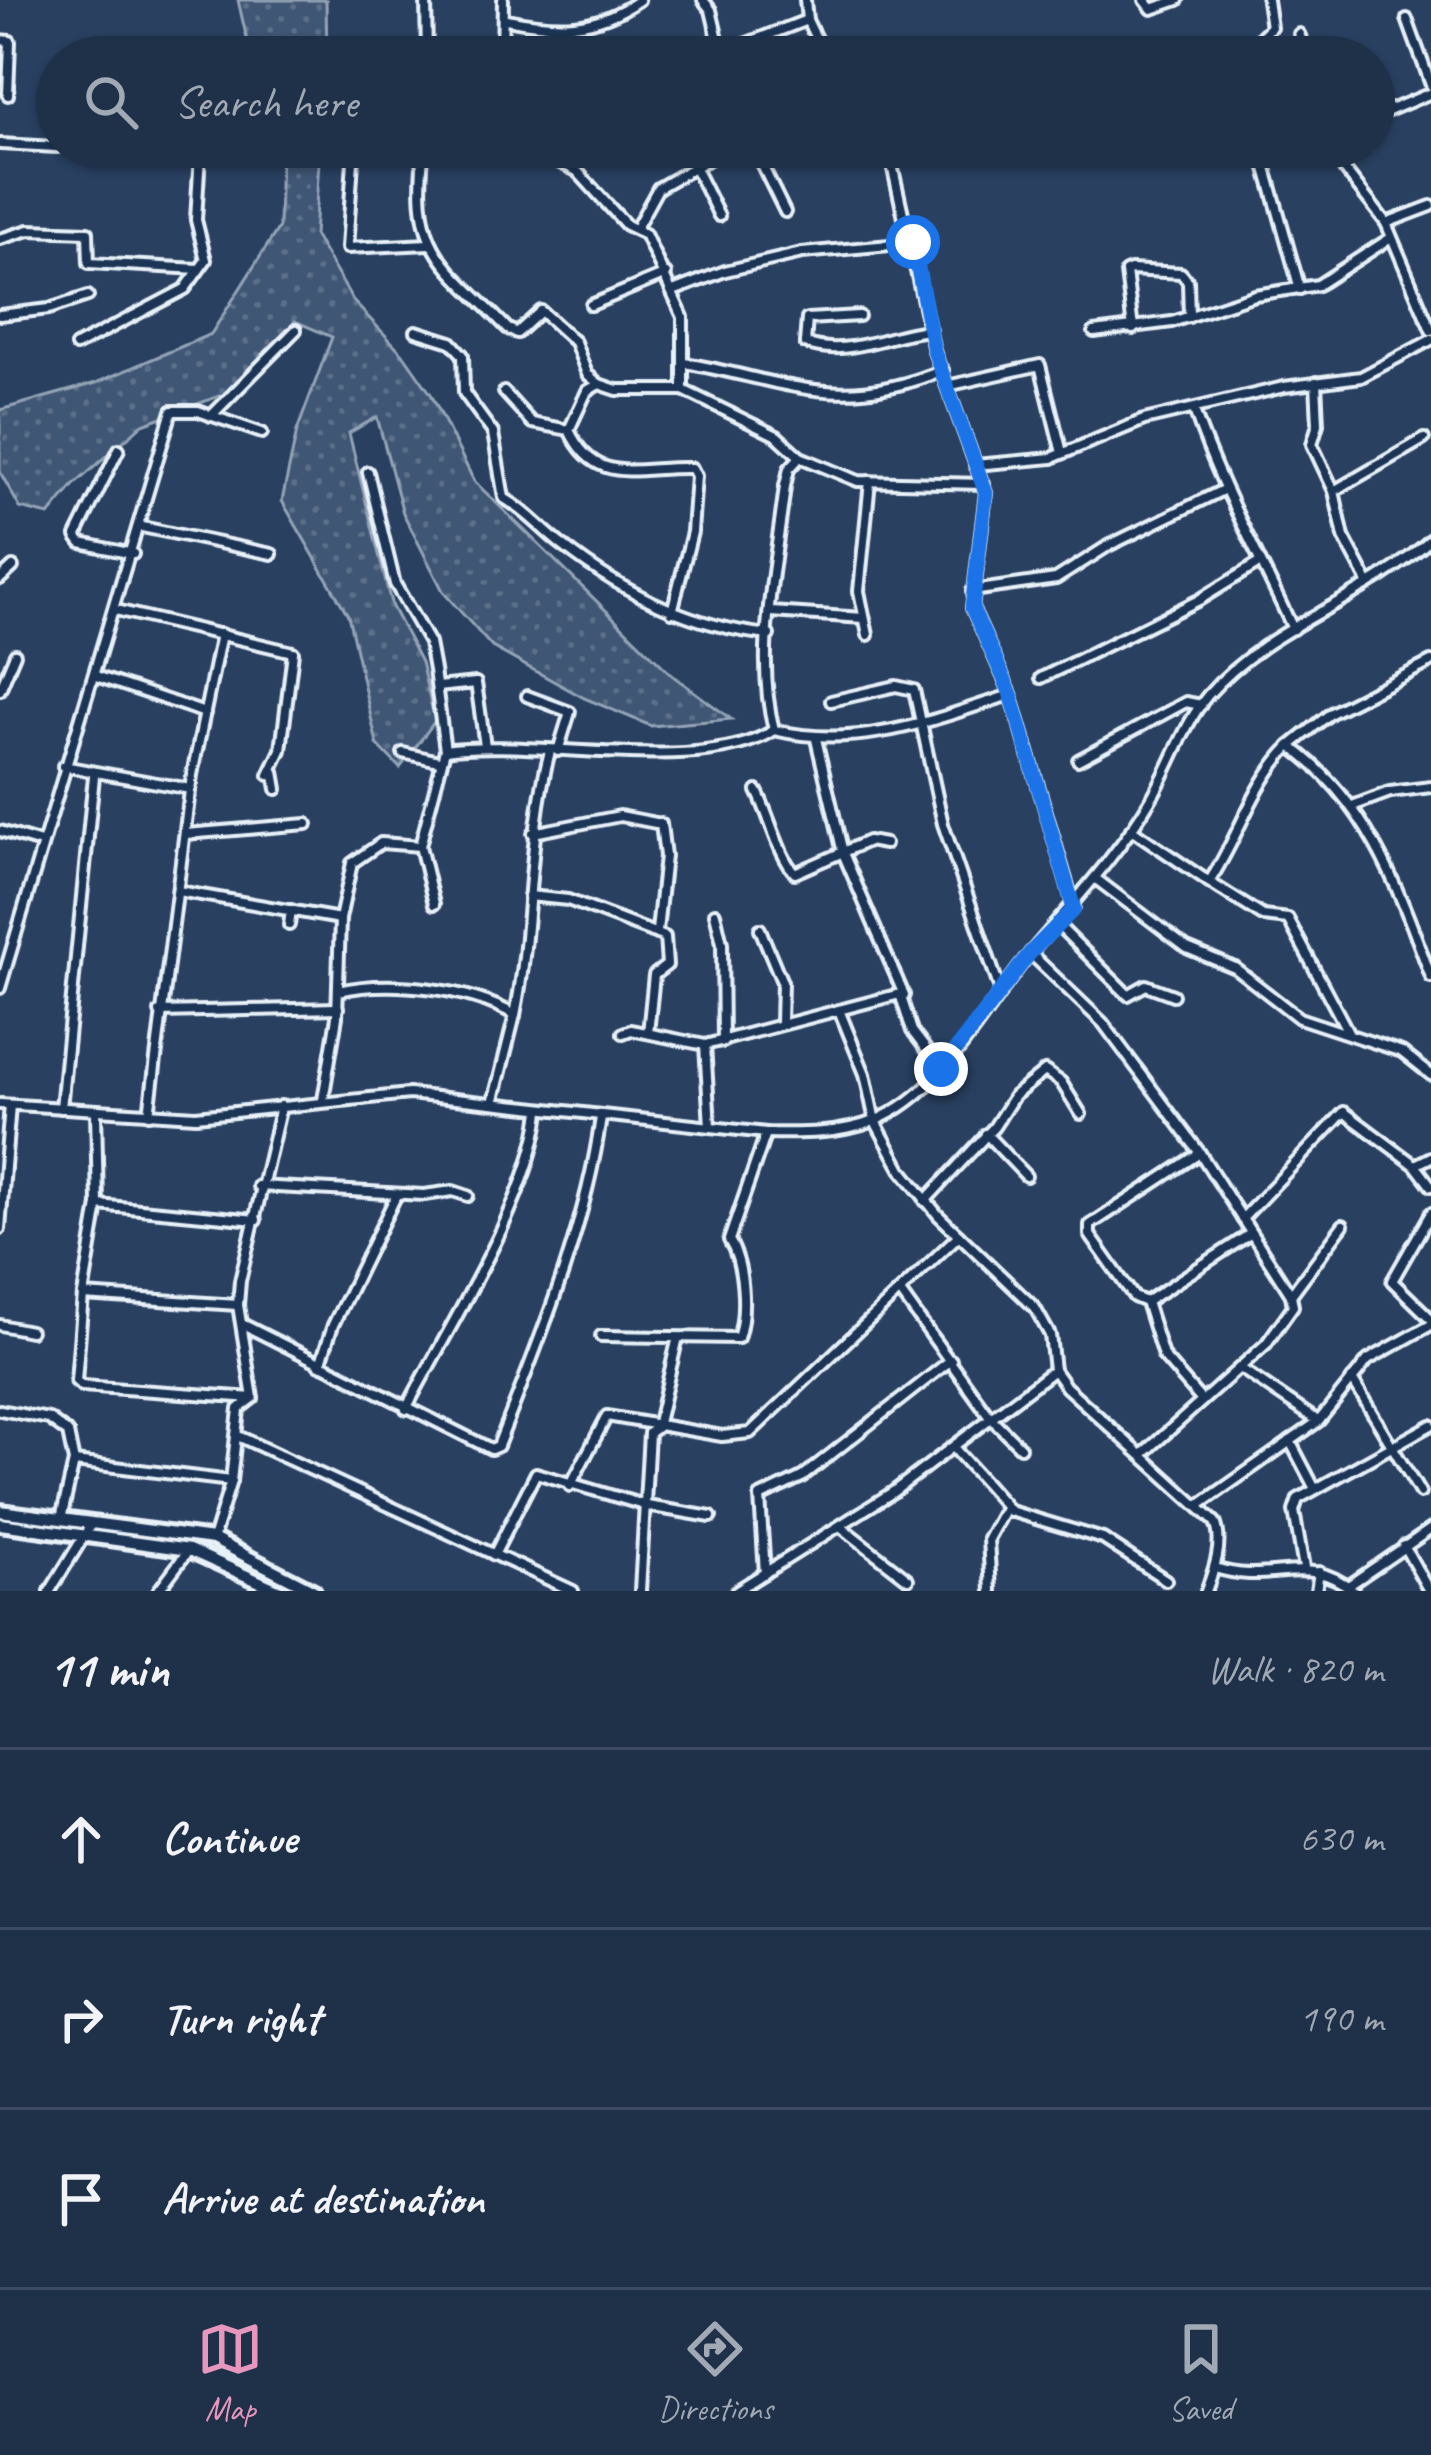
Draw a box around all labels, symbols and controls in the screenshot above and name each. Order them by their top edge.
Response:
search box [36,36,1395,168]
icon: search [78,69,144,135]
text: Search here [174,74,357,131]
route start [886,215,940,269]
route end [914,1042,968,1096]
text: 11 min [48,1637,169,1701]
text: Walk · 820 m [1207,1645,1383,1694]
icon: ahead [48,1806,114,1872]
text: Continue [162,1810,296,1867]
text: 630 m [1299,1814,1383,1863]
icon: right [48,1986,114,2052]
text: Turn right [162,1990,320,2047]
text: 190 m [1299,1994,1383,2043]
icon: arrive [48,2166,114,2232]
text: Arrive at destination [162,2170,484,2227]
tab: Map [197,2316,263,2430]
tab: Directions [658,2316,773,2430]
tab: Saved [1168,2316,1234,2430]

